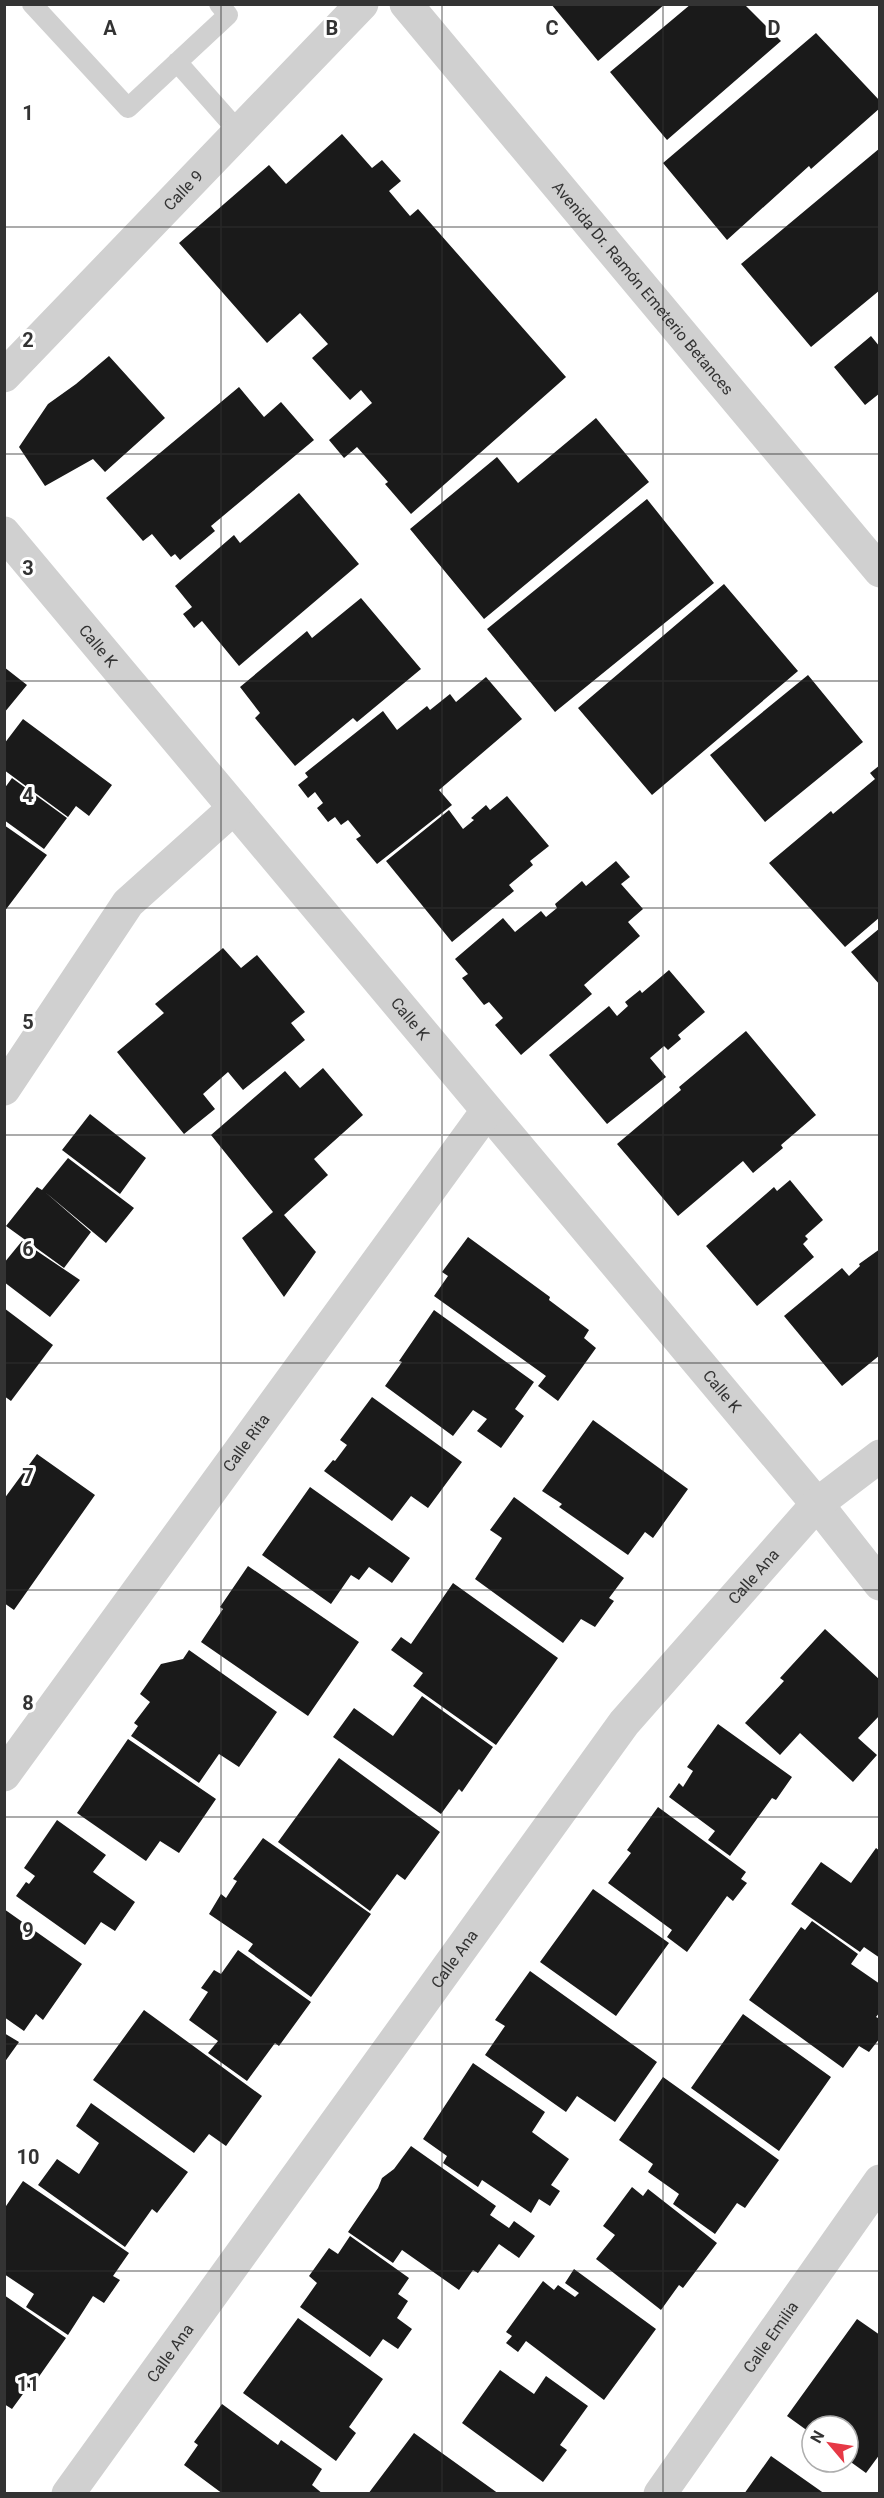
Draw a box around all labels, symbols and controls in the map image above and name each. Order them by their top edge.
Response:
text: A [103,16,117,40]
text: B [326,16,338,40]
text: C [545,16,559,40]
text: D [768,16,781,40]
text: 1 [22,101,34,125]
street label: Calle 9 [160,166,207,214]
street label: Avenida Dr. Ramón Emeterio Betances [548,178,738,399]
text: 2 [22,328,34,352]
text: 3 [22,556,34,580]
street label: Calle K [75,621,122,672]
text: 4 [22,783,34,807]
street label: Calle K [387,994,434,1044]
text: 5 [22,1010,34,1034]
text: 6 [22,1237,34,1261]
street label: Calle K [699,1366,746,1417]
street label: Calle Rita [219,1410,274,1476]
text: 7 [22,1464,34,1488]
street label: Calle Ana [724,1545,783,1608]
text: 8 [22,1691,34,1715]
text: 9 [22,1918,34,1942]
street label: Calle Ana [427,1926,482,1992]
text: 10 [17,2145,39,2169]
street label: Calle Emilia [739,2298,802,2377]
street label: Calle Ana [143,2320,198,2386]
text: 11 [17,2372,39,2396]
north arrow [800,2414,860,2474]
text: N [806,2427,828,2447]

